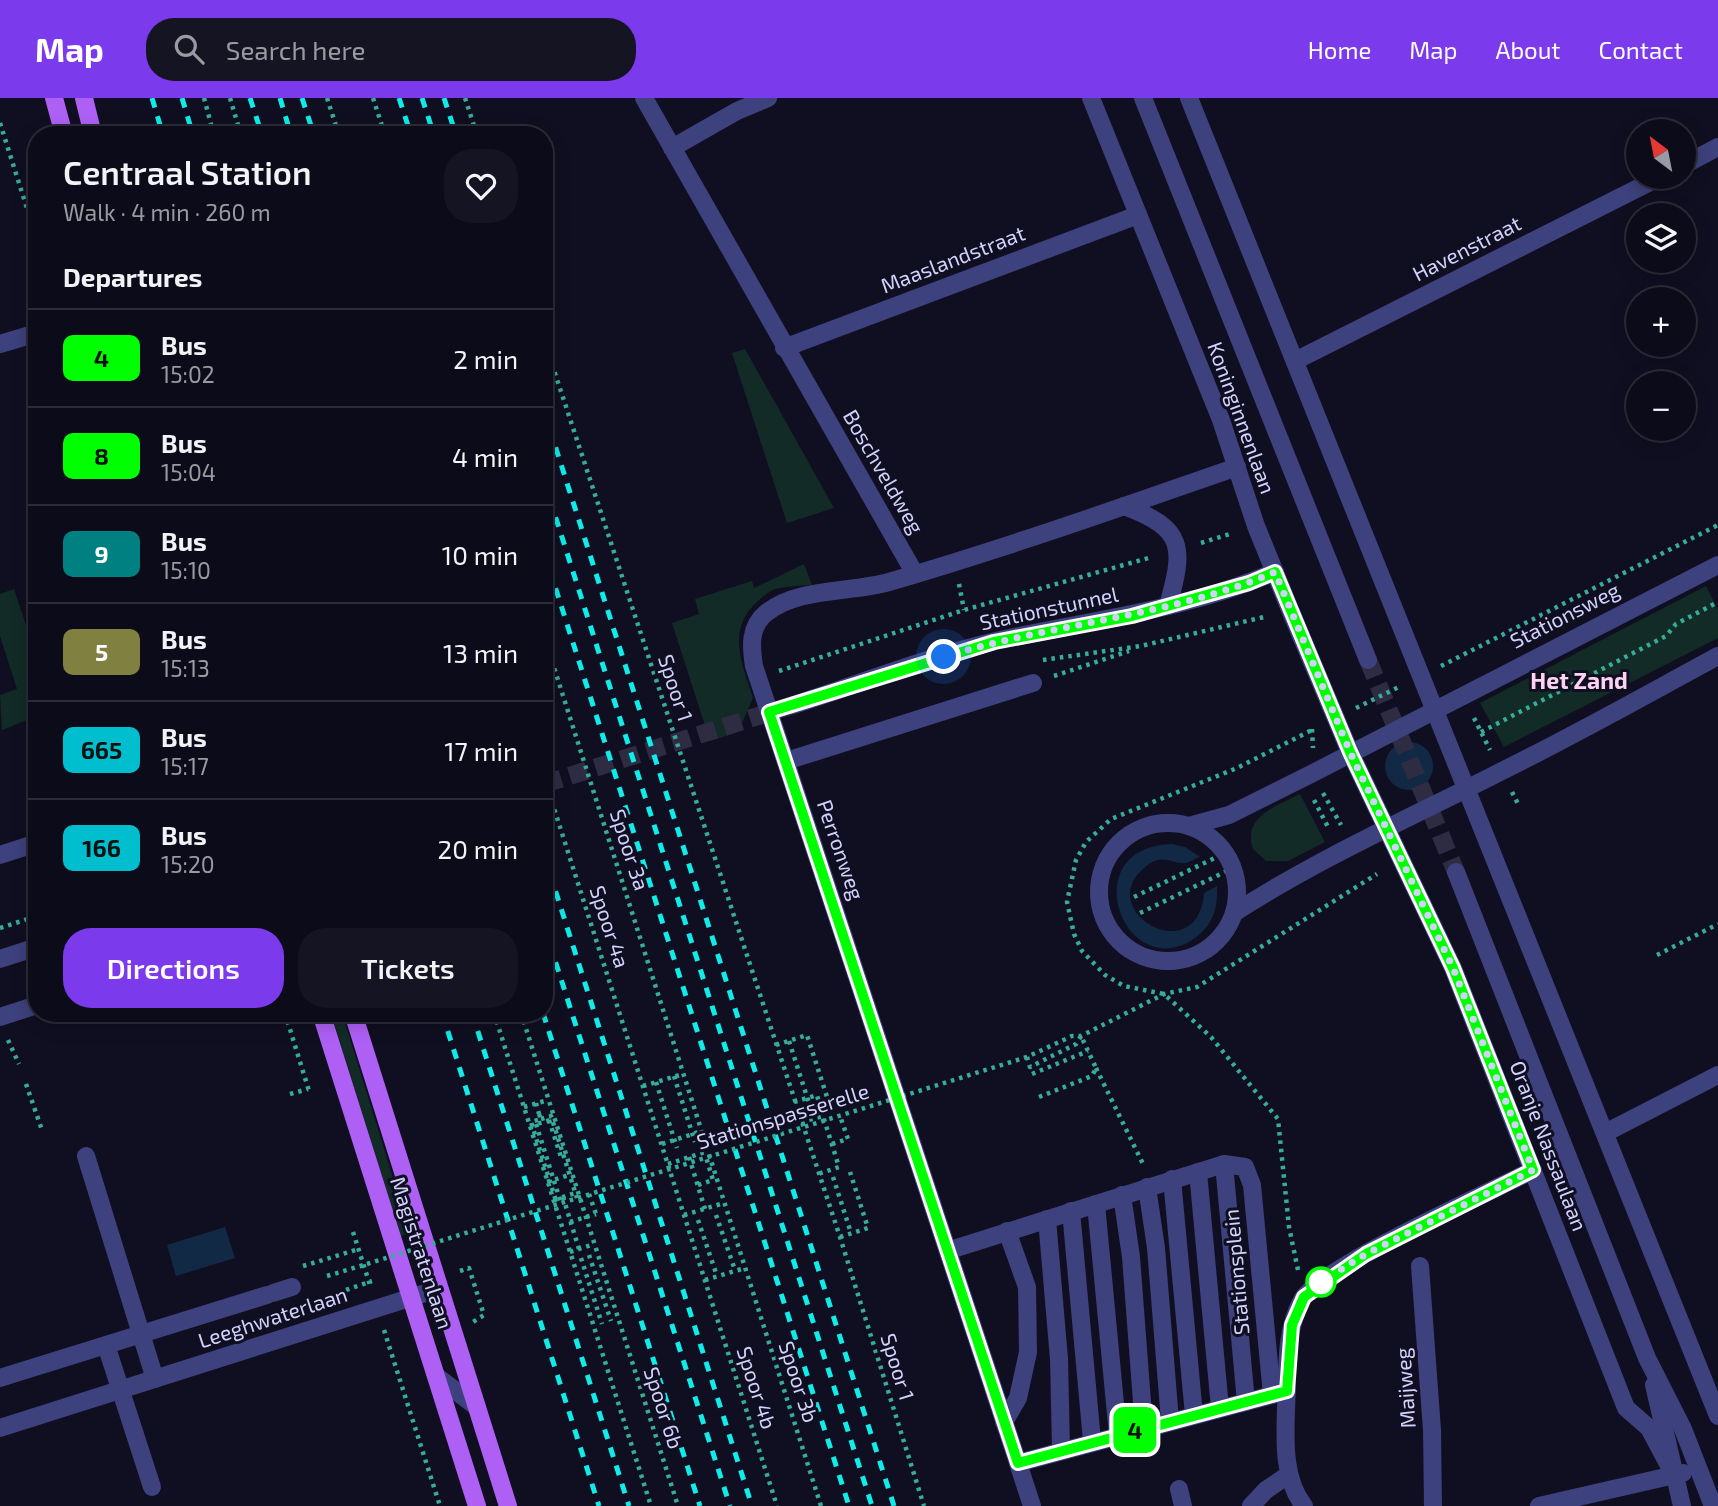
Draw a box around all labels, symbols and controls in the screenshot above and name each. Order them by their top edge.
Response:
search box [146,18,636,81]
text: Map [35,29,104,69]
icon: search [170,30,208,68]
text: Search here [226,34,365,65]
text: Home [1308,35,1371,64]
text: Map [1409,35,1457,64]
text: About [1495,35,1561,64]
text: Contact [1599,35,1683,64]
north arrow [1626,119,1696,189]
map controls [1626,119,1696,441]
button: heart [444,149,518,223]
text: Centraal Station [63,152,312,192]
text: Walk · 4 min · 260 m [63,198,271,226]
button: layers [1626,203,1696,273]
street label: Havenstraat [1408,210,1525,286]
street label: Maaslandstraat [877,220,1028,298]
text: Departures [63,261,202,292]
button: + [1626,287,1696,357]
text: Bus [161,329,207,360]
street label: Koninginnenlaan [1203,338,1282,497]
text: 4 [94,343,109,372]
text: 2 min [453,343,518,374]
text: 15:02 [161,360,215,388]
button: − [1626,371,1696,441]
street label: Boschveldweg [839,405,930,538]
text: Bus [161,427,207,458]
text: 8 [94,441,109,470]
text: 4 min [452,441,518,472]
text: 15:04 [161,458,216,486]
text: Bus [161,525,207,556]
text: 9 [94,539,109,568]
text: 10 min [442,539,518,570]
text: 15:10 [161,556,211,584]
street label: Stationsweg [1505,576,1623,653]
street label: Stationstunnel [977,580,1121,634]
text: Bus [161,623,207,654]
text: 5 [95,637,108,666]
text: 13 min [443,637,518,668]
your location [926,639,961,674]
street label: Spoor 1 [654,651,699,724]
text: 15:13 [161,654,210,682]
district label: Het Zand [1530,666,1628,694]
text: Bus [161,721,207,752]
text: 665 [81,735,122,764]
text: 17 min [444,735,518,766]
text: 15:17 [161,752,209,780]
street label: Perronweg [813,796,870,903]
street label: Spoor 3a [606,806,655,893]
text: Bus [161,819,207,850]
text: 166 [82,833,121,862]
text: 20 min [438,833,518,864]
text: 15:20 [161,850,215,878]
street label: Spoor 4a [585,882,635,971]
button: Directions [63,928,284,1008]
button: Tickets [298,928,518,1008]
street label: Oranje Nassaulaan [1505,1057,1593,1234]
street label: Stationspasserelle [693,1077,872,1154]
street label: Magistratenlaan [386,1173,459,1332]
street label: Stationsplein [1218,1208,1253,1336]
unlabelled marker [1306,1267,1336,1297]
street label: Leeghwaterlaan [195,1281,350,1352]
street label: Spoor 1 [876,1330,920,1403]
street label: Spoor 3b [775,1338,824,1425]
street label: Spoor 4b [732,1343,783,1432]
street label: Maijweg [1389,1347,1421,1429]
street label: Spoor 6b [639,1364,689,1452]
line badge: 4 [1112,1407,1158,1453]
text: 4 [1127,1415,1143,1444]

